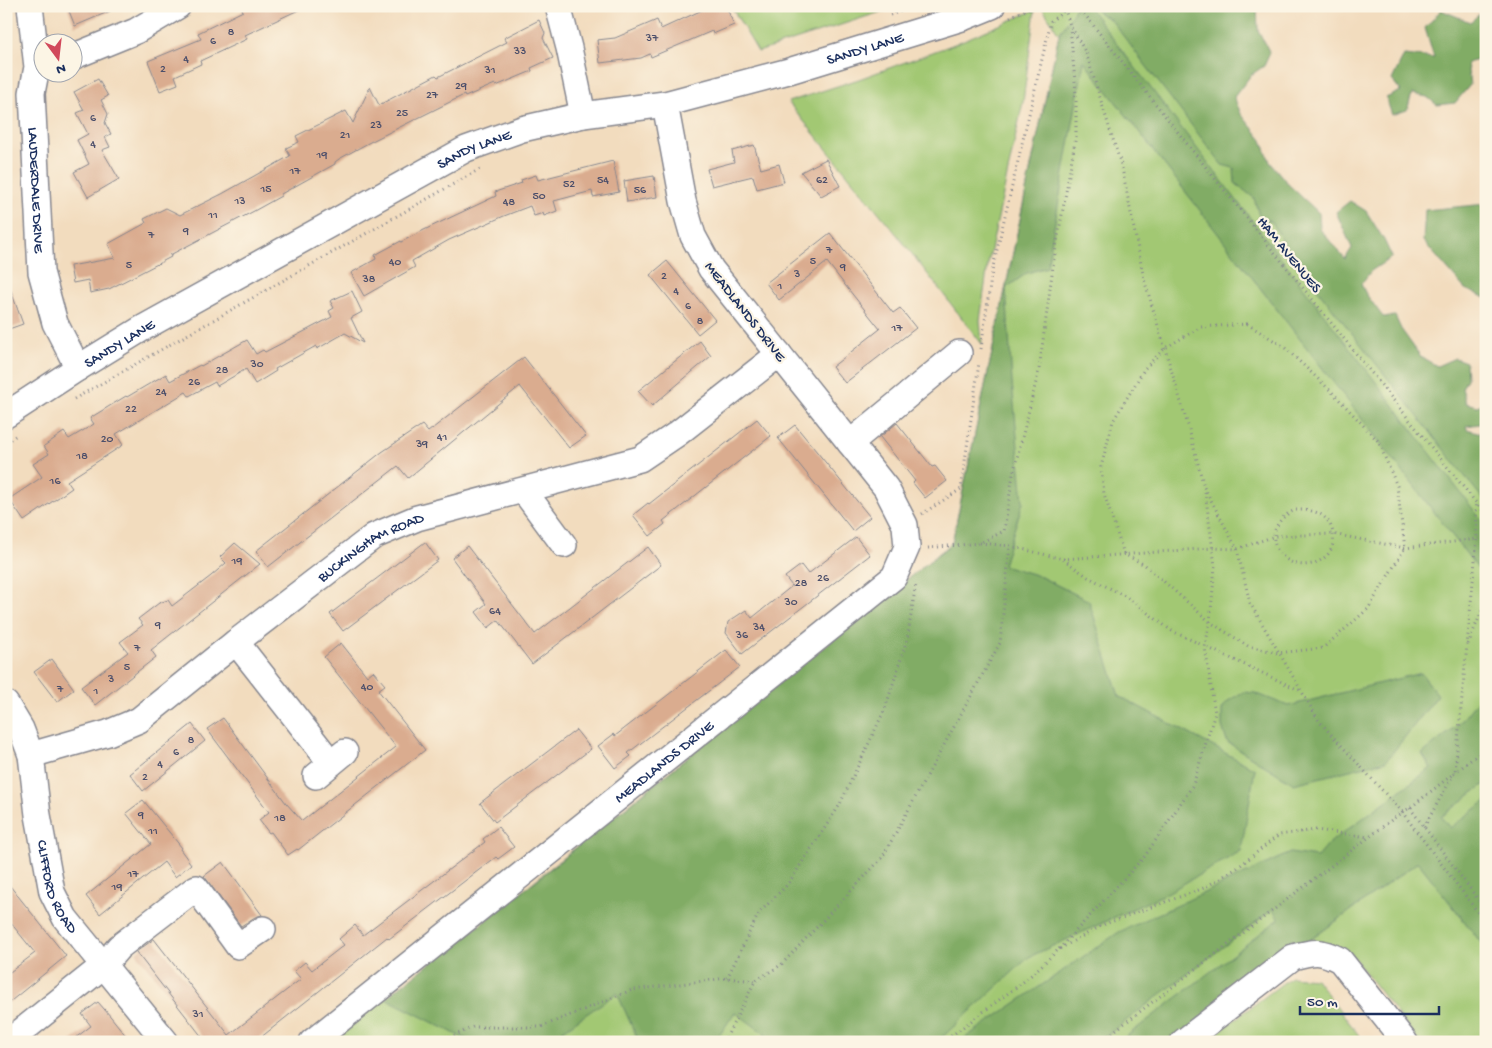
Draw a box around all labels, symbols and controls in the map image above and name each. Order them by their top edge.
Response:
house number: 8 [228,26,235,40]
street label: SANDY LANE [825,29,907,70]
north arrow [32,32,82,82]
house number: 37 [645,32,659,46]
house number: 6 [210,35,217,49]
house number: 33 [513,45,526,59]
house number: 4 [183,53,189,67]
text: N [54,59,67,78]
house number: 2 [160,63,166,77]
house number: 31 [483,64,496,78]
house number: 29 [455,80,467,94]
house number: 27 [426,89,439,103]
house number: 25 [396,107,408,121]
house number: 6 [90,112,97,126]
house number: 23 [370,119,382,133]
street label: SANDY LANE [434,126,515,174]
street label: LAUDERDALE DRIVE [23,127,47,254]
house number: 21 [340,129,351,143]
house number: 4 [90,138,96,152]
house number: 19 [316,149,327,163]
house number: 17 [288,165,301,179]
house number: 54 [597,174,609,188]
house number: 62 [816,174,828,188]
house number: 52 [563,178,575,192]
house number: 15 [259,183,272,197]
house number: 56 [634,184,647,198]
house number: 50 [532,190,546,204]
house number: 13 [233,195,246,209]
house number: 48 [503,196,516,210]
house number: 11 [207,209,218,223]
street label: HAM AVENUES [1252,214,1325,297]
house number: 9 [182,225,189,239]
house number: 7 [147,229,155,243]
house number: 7 [825,244,833,258]
house number: 5 [810,255,816,269]
house number: 40 [389,256,401,270]
house number: 5 [126,259,132,273]
street label: MEADLANDS DRIVE [700,259,789,366]
house number: 9 [839,261,846,275]
house number: 3 [793,268,800,282]
house number: 2 [661,270,667,284]
house number: 38 [362,273,376,287]
house number: 1 [777,280,783,294]
house number: 4 [673,285,679,299]
house number: 6 [685,300,692,314]
house number: 8 [697,315,704,329]
street label: SANDY LANE [81,316,159,373]
house number: 17 [890,322,903,336]
house number: 30 [249,358,264,372]
house number: 28 [216,364,229,378]
house number: 26 [188,376,201,390]
house number: 24 [155,386,167,400]
house number: 22 [125,403,137,417]
house number: 41 [437,431,447,445]
house number: 20 [101,433,114,447]
house number: 39 [415,438,428,452]
house number: 18 [75,450,88,464]
house number: 16 [49,475,61,489]
street label: BUCKINGHAM ROAD [314,510,426,588]
house number: 19 [231,555,242,569]
house number: 26 [817,572,830,586]
house number: 28 [795,577,808,591]
house number: 30 [783,596,798,610]
house number: 64 [489,605,501,619]
house number: 9 [154,619,161,633]
house number: 34 [752,621,765,635]
house number: 36 [735,629,749,643]
house number: 7 [133,642,141,656]
house number: 5 [124,661,130,675]
house number: 3 [107,673,114,687]
house number: 40 [361,681,373,695]
house number: 7 [56,683,64,697]
house number: 1 [93,685,99,699]
street label: MEADLANDS DRIVE [612,717,719,808]
house number: 8 [188,734,195,748]
house number: 6 [173,746,180,760]
house number: 4 [157,758,163,772]
house number: 2 [142,771,148,785]
house number: 9 [137,809,144,823]
house number: 18 [273,812,286,826]
house number: 11 [147,825,158,839]
street label: CLIFFORD ROAD [32,839,81,938]
house number: 17 [126,868,139,882]
house number: 19 [111,881,122,895]
scale bar [1300,983,1438,1015]
text: 50 m [1307,994,1338,1012]
house number: 31 [191,1008,204,1022]

